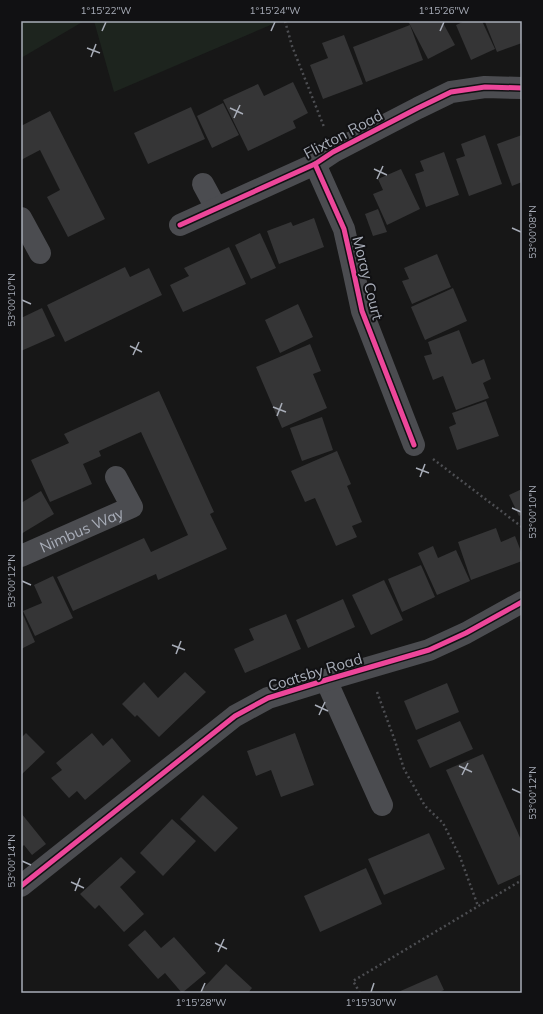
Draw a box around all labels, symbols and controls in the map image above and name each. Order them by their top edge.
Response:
text: 1°15'22"W [81,4,131,17]
text: 1°15'24"W [250,4,300,17]
text: 1°15'26"W [419,4,469,17]
street label: Flixton Road [300,105,386,163]
text: 53°00'08"N [526,205,539,259]
street label: Moray Court [348,234,388,322]
text: 53°00'10"N [5,273,18,327]
text: 53°00'10"N [526,485,539,539]
street label: Nimbus Way [36,503,126,556]
text: 53°00'12"N [5,554,18,608]
street label: Coatsby Road [266,649,364,695]
text: 53°00'12"N [526,766,539,820]
text: 53°00'14"N [5,834,18,888]
text: 1°15'28"W [176,996,226,1009]
text: 1°15'30"W [346,996,396,1009]

